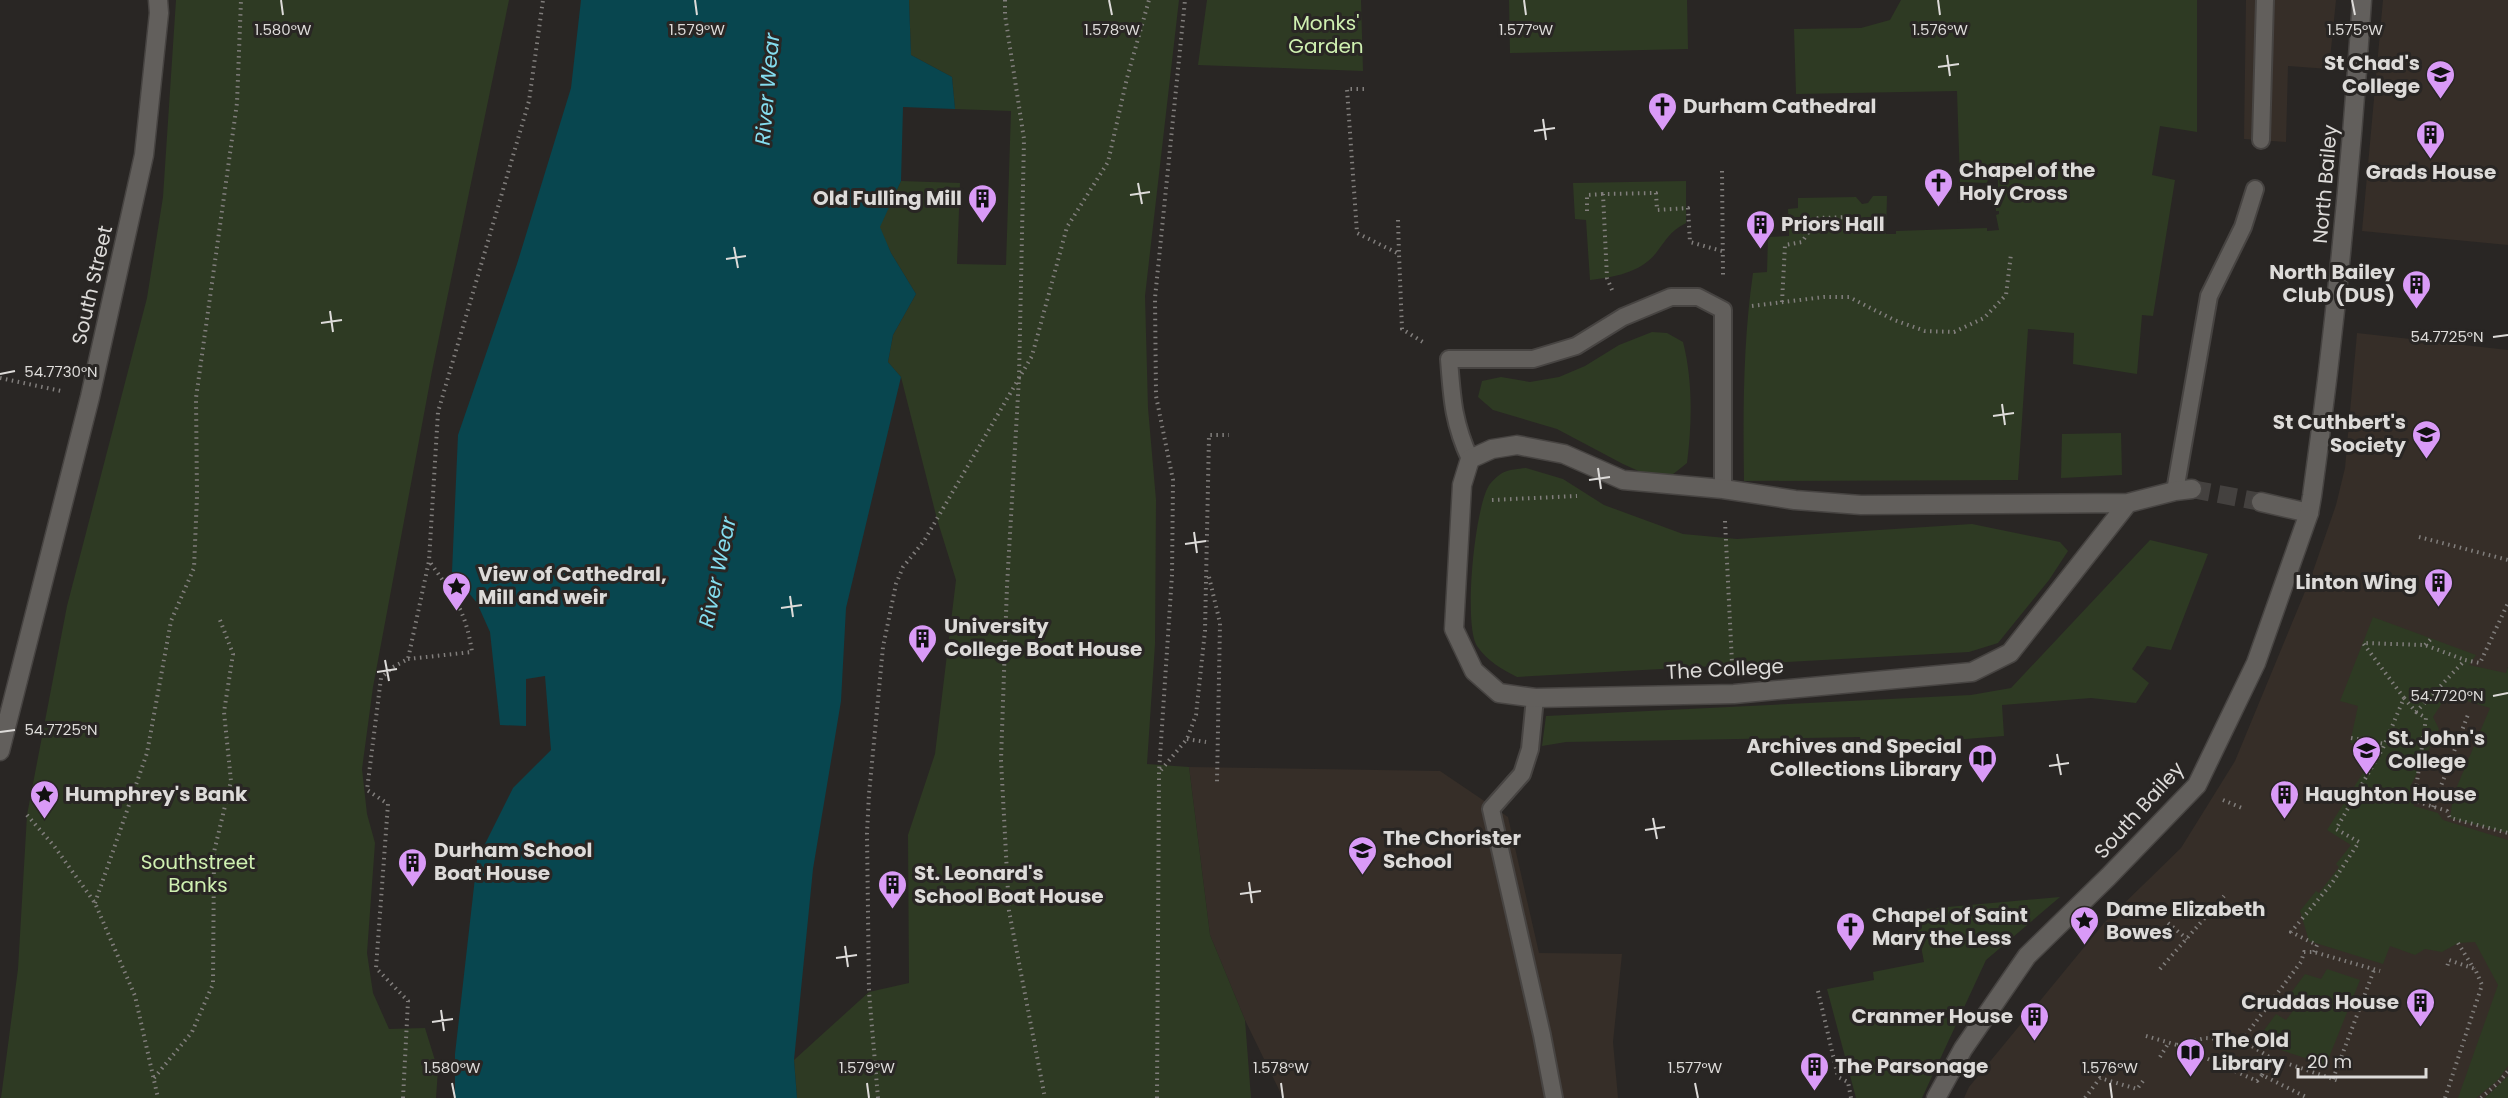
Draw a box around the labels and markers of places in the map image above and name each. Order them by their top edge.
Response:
place label: St Chad's College [2324,49,2420,100]
school or university icon: St Chad's College [2425,58,2457,100]
church icon: Durham Cathedral [1646,90,1678,132]
place label: Durham Cathedral [1683,92,1876,120]
building icon: Grads House [2415,118,2447,160]
place label: Chapel of the Holy Cross [1959,156,2095,207]
place label: Grads House [2366,158,2496,186]
church icon: Chapel of the Holy Cross [1922,166,1954,208]
building icon: Old Fulling Mill [967,182,999,224]
place label: Old Fulling Mill [813,184,962,212]
building icon: Priors Hall [1744,208,1776,250]
place label: Priors Hall [1781,210,1885,238]
place label: North Bailey Club (DUS) [2269,258,2395,309]
building icon: North Bailey Club (DUS) [2400,268,2432,310]
place label: St Cuthbert's Society [2273,408,2406,459]
school or university icon: St Cuthbert's Society [2411,418,2443,460]
place label: View of Cathedral, Mill and weir [478,560,667,611]
building icon: Linton Wing [2422,566,2454,608]
place label: Linton Wing [2296,568,2417,596]
place icon: View of Cathedral, Mill and weir [441,570,473,612]
place label: University College Boat House [944,612,1142,663]
building icon: University College Boat House [907,622,939,664]
place label: St. John's College [2388,724,2485,775]
place label: Archives and Special Collections Library [1746,732,1962,783]
school or university icon: St. John's College [2351,734,2383,776]
library icon: Archives and Special Collections Library [1967,742,1999,784]
place icon: Humphrey's Bank [28,778,60,820]
building icon: Haughton House [2268,778,2300,820]
place label: Humphrey's Bank [65,780,248,808]
place label: Haughton House [2305,780,2477,808]
place label: The Chorister School [1383,824,1521,875]
school or university icon: The Chorister School [1346,834,1378,876]
place label: Durham School Boat House [434,836,592,887]
building icon: Durham School Boat House [397,846,429,888]
place label: St. Leonard's School Boat House [914,859,1104,910]
building icon: St. Leonard's School Boat House [877,868,909,910]
place label: Dame Elizabeth Bowes [2106,895,2265,946]
place label: Chapel of Saint Mary the Less [1872,901,2028,952]
place icon: Dame Elizabeth Bowes [2069,904,2101,946]
church icon: Chapel of Saint Mary the Less [1835,910,1867,952]
building icon: Cruddas House [2404,986,2436,1028]
place label: Cruddas House [2241,988,2399,1016]
building icon: Cranmer House [2018,1000,2050,1042]
place label: Cranmer House [1852,1002,2013,1030]
place label: The Old Library [2212,1026,2289,1077]
library icon: The Old Library [2175,1036,2207,1078]
building icon: The Parsonage [1798,1050,1830,1092]
place label: The Parsonage [1835,1052,1988,1080]

